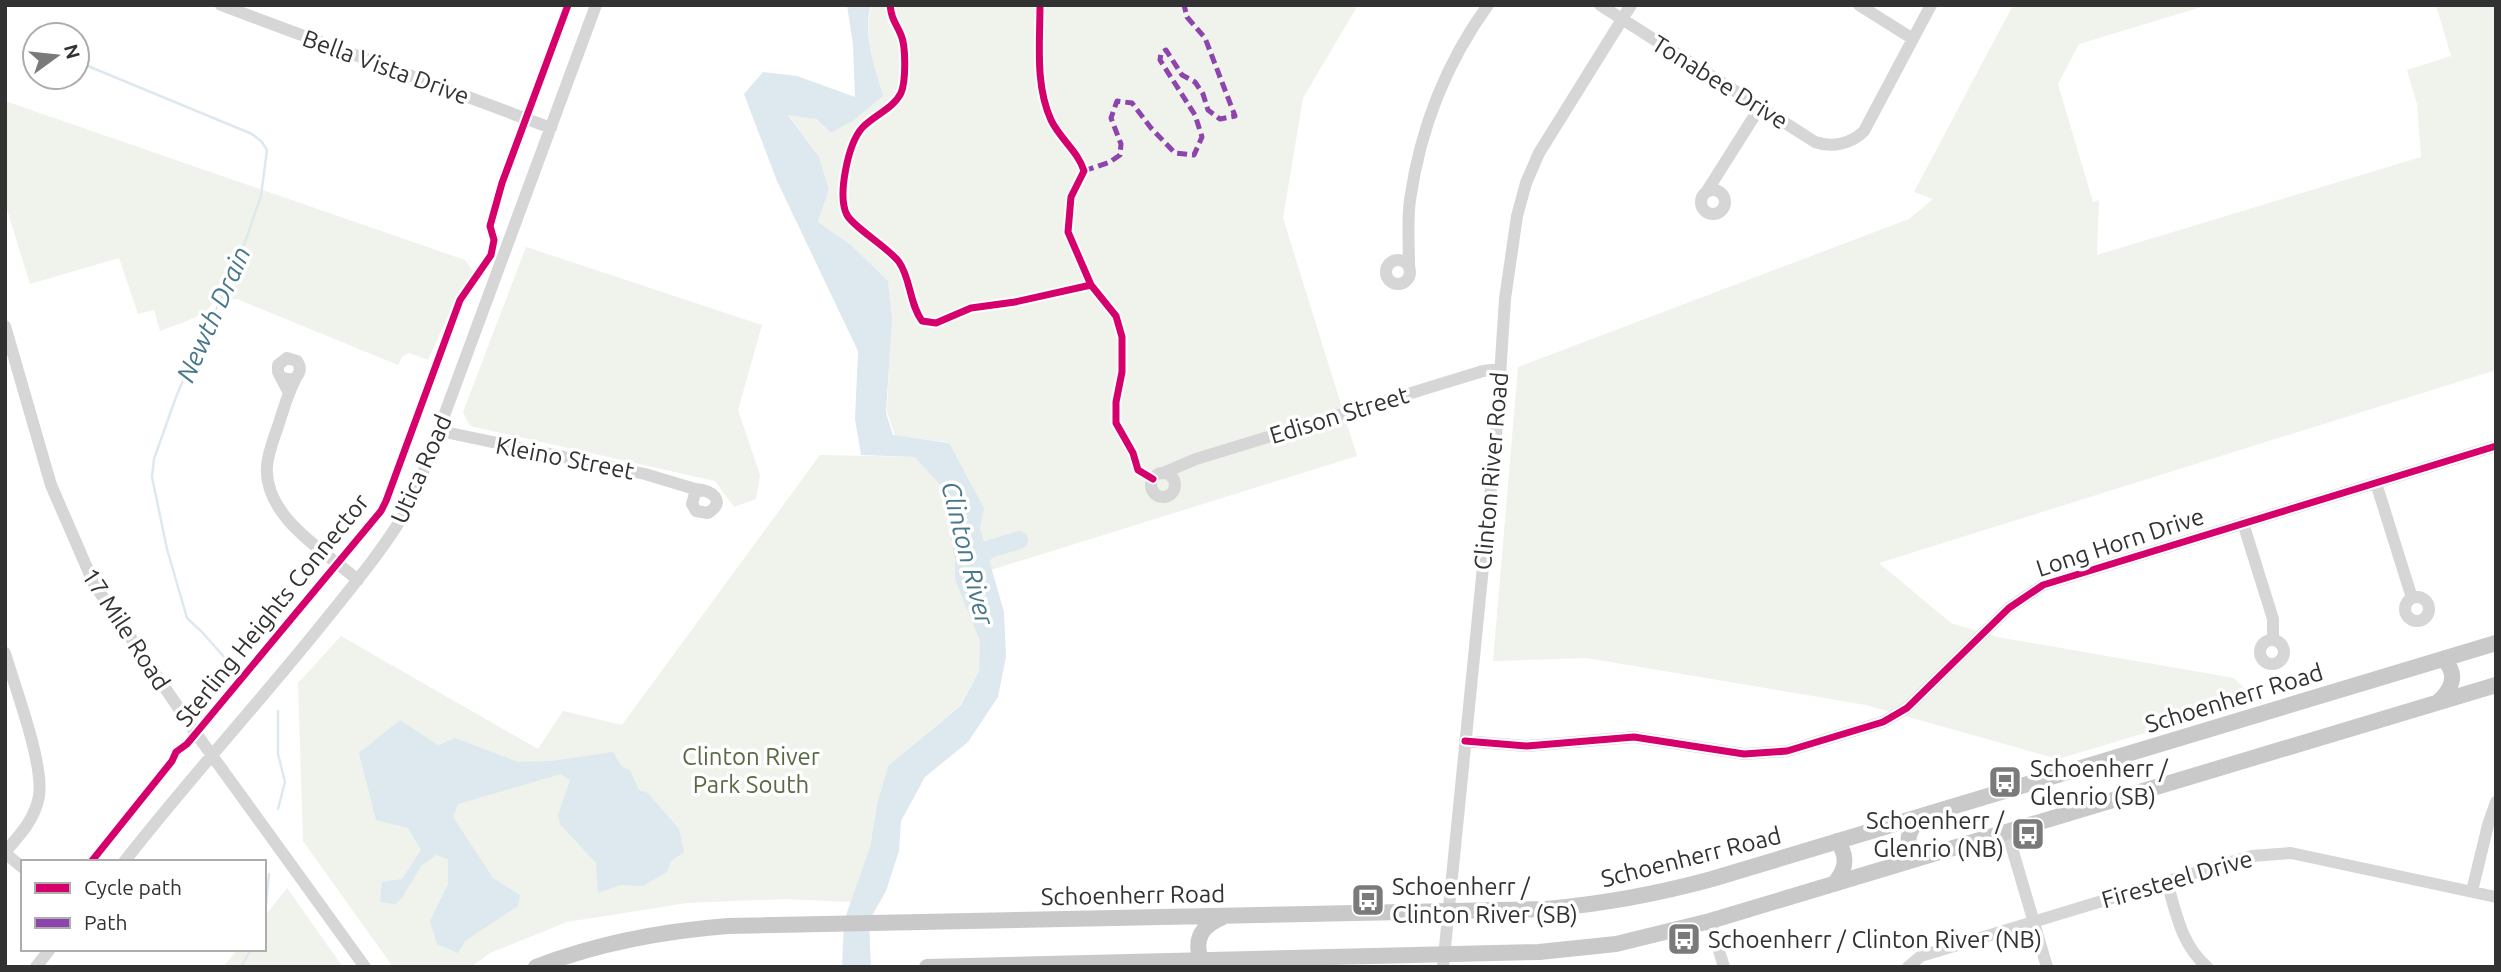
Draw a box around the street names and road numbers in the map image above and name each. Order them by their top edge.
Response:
street label: Bella Vista Drive [299,24,473,110]
street label: Tonabee Drive [1647,29,1793,135]
street label: Clinton River Road [1469,371,1513,571]
street label: Edison Street [1266,381,1412,449]
street label: Utica Road [385,411,457,527]
street label: Kleino Street [494,431,637,485]
street label: Sterling Heights Connector [170,488,374,732]
street label: Long Horn Drive [2033,502,2207,582]
street label: 17 Mile Road [77,563,175,695]
street label: Schoenherr Road [2142,658,2326,738]
street label: Schoenherr Road [1598,822,1784,892]
street label: Firesteel Drive [2098,845,2256,913]
street label: Schoenherr Road [1041,880,1225,910]

